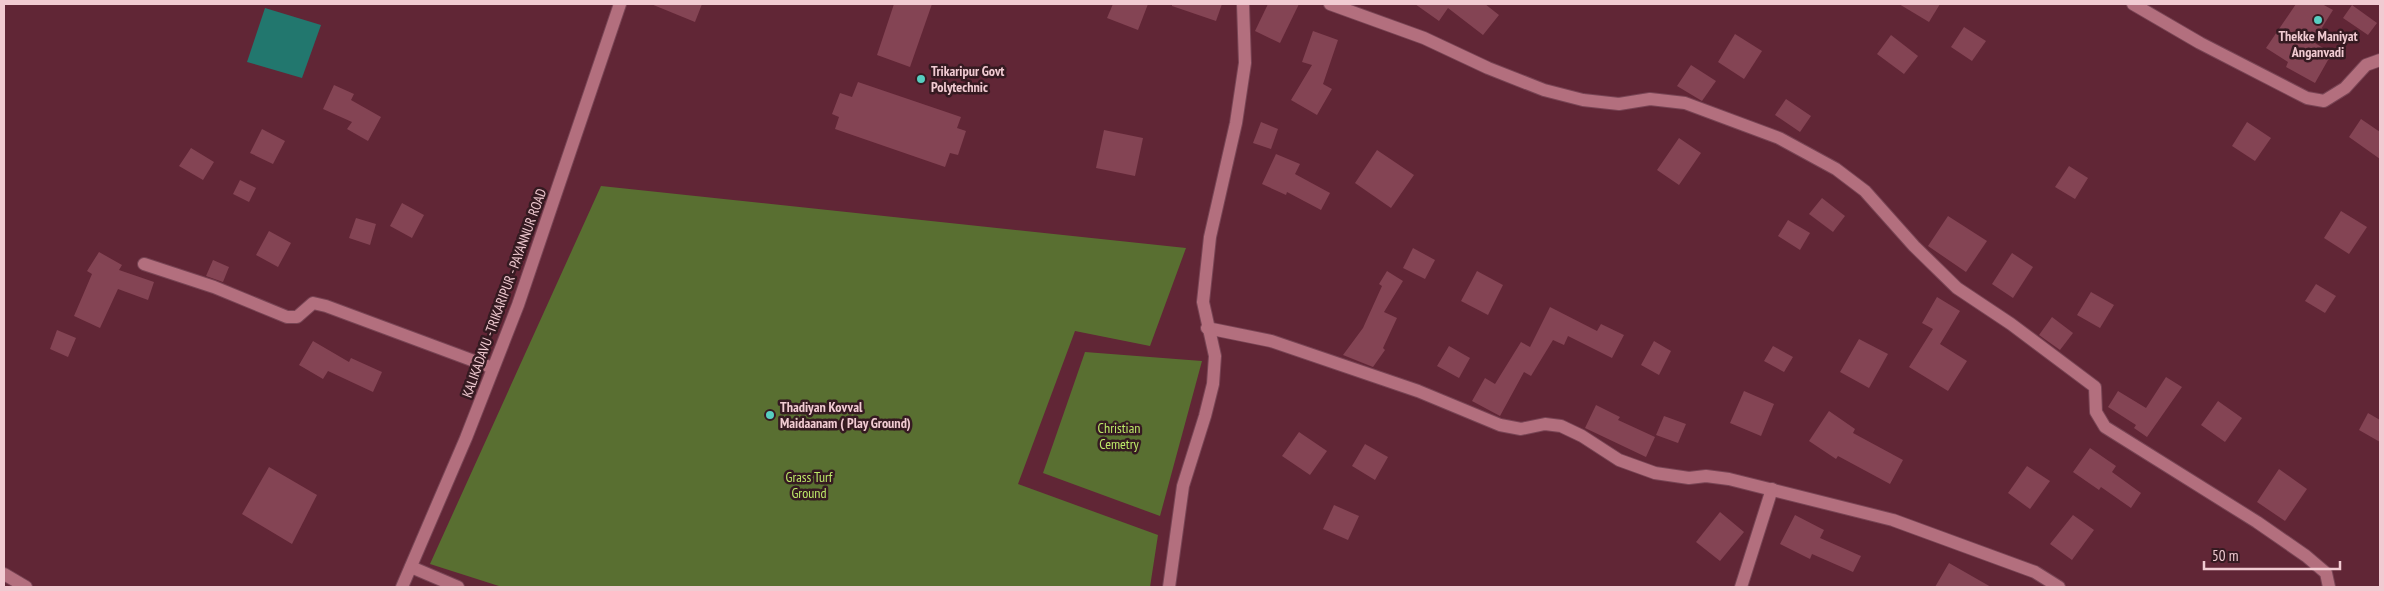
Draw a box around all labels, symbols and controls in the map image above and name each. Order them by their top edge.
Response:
marker: Thekke Maniyat Anganvadi [2312,14,2324,26]
place label: Thekke Maniyat Anganvadi [2278,27,2358,61]
place label: Trikaripur Govt Polytechnic [931,62,1004,96]
marker: Trikaripur Govt Polytechnic [915,73,927,85]
street label: KALIKADAVU -TRIKARIPUR - PAYANNUR ROAD [458,186,550,400]
place label: Thadiyan Kovval Maidaanam ( Play Ground) [780,398,911,432]
marker: Thadiyan Kovval Maidaanam ( Play Ground) [764,409,776,421]
park label: Christian Cemetry [1098,419,1140,453]
park label: Grass Turf Ground [786,468,833,502]
scale bar [2204,538,2340,570]
text: 50 m [2212,546,2238,565]

